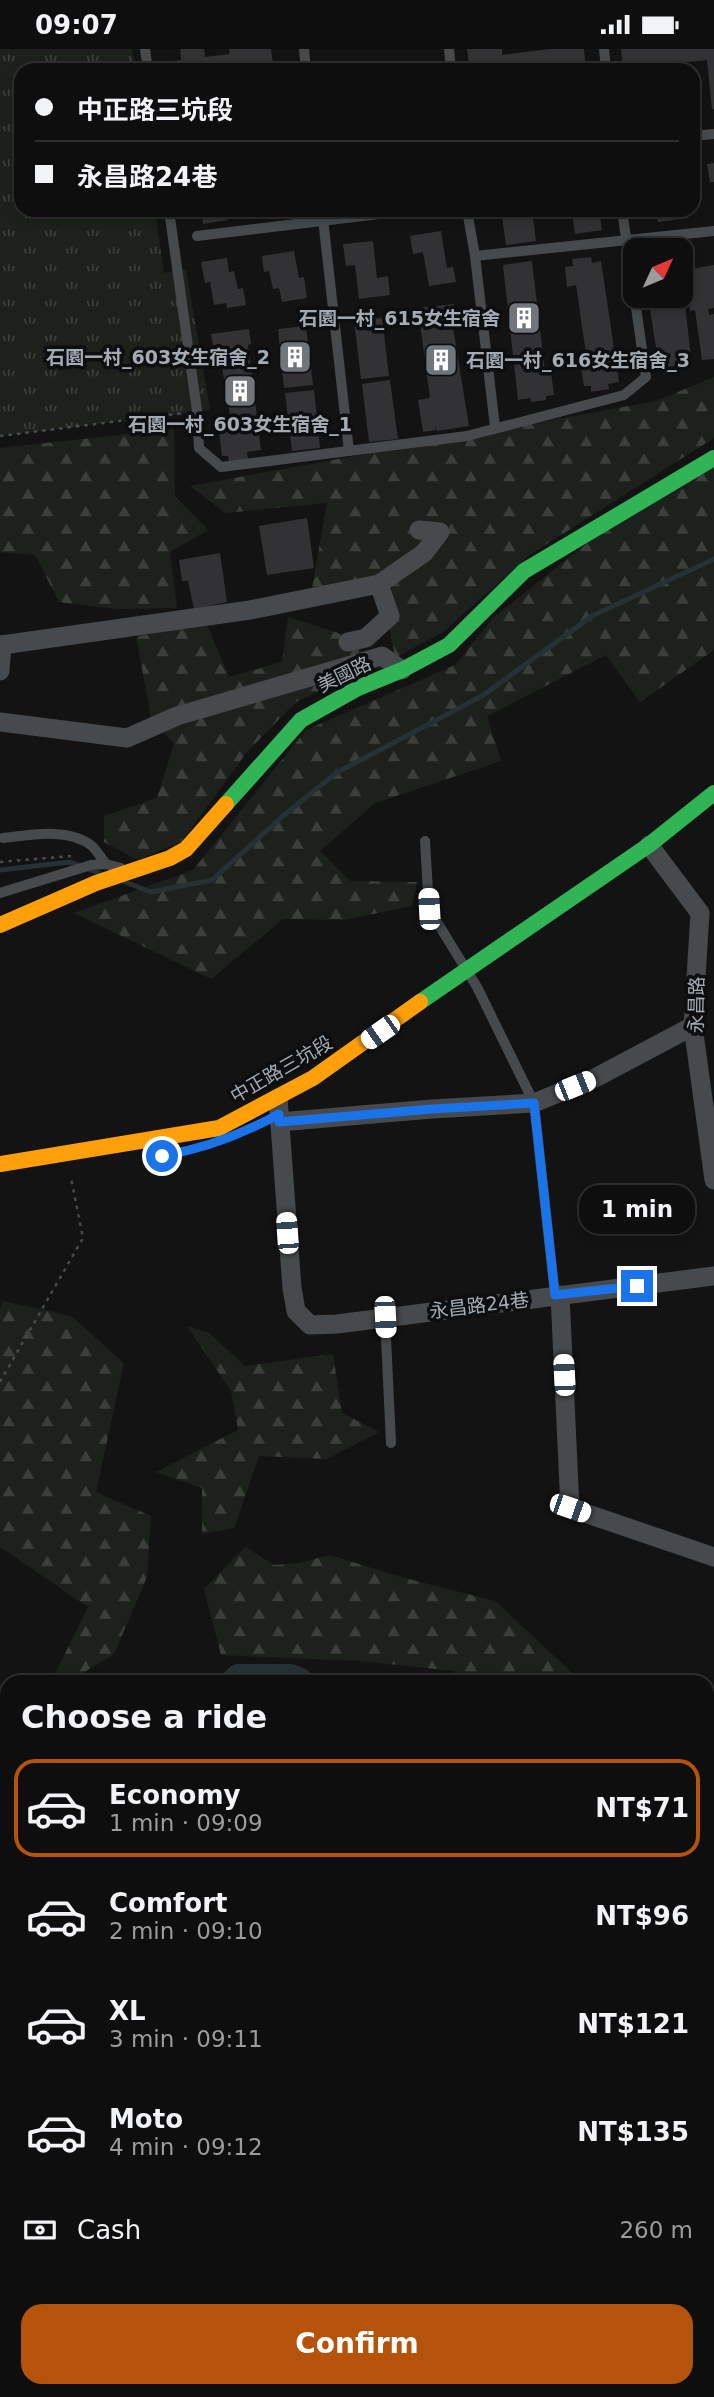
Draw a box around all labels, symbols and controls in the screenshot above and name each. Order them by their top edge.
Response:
text: 09:07 [35,10,118,40]
text: 中正路三坑段 [77,95,233,125]
text: 永昌路24巷 [77,162,217,192]
north arrow [623,238,693,308]
map controls [623,238,693,308]
building icon: 石園一村_615女生宿舍 [505,299,543,337]
place label: 石園一村_615女生宿舍 [299,307,500,330]
building icon: 石園一村_603女生宿舍_2 [276,338,314,376]
building icon: 石園一村_616女生宿舍_3 [422,341,460,379]
place label: 石園一村_603女生宿舍_2 [46,346,270,369]
place label: 石園一村_616女生宿舍_3 [466,349,690,372]
building icon: 石園一村_603女生宿舍_1 [221,372,259,410]
place label: 石園一村_603女生宿舍_1 [128,413,352,436]
street label: 美國路 [314,652,374,696]
car [418,887,441,931]
street label: 永昌路 [685,976,707,1034]
car [357,1011,404,1053]
street label: 中正路三坑段 [226,1031,336,1107]
car [552,1068,599,1104]
route start [146,1140,178,1172]
callout: 1 min [579,1185,695,1233]
text: 1 min [601,1196,673,1222]
car [276,1211,299,1255]
route end [621,1270,653,1302]
street label: 永昌路24巷 [428,1288,530,1322]
car [374,1295,397,1339]
car [553,1353,576,1397]
car [547,1491,594,1525]
text: Choose a ride [21,1698,267,1736]
icon: car [25,1777,88,1840]
text: Economy [109,1780,240,1810]
text: NT$71 [595,1793,689,1823]
text: 1 min · 09:09 [109,1810,263,1836]
icon: car [25,1885,88,1948]
text: Comfort [109,1888,227,1918]
text: NT$96 [595,1901,689,1931]
text: 2 min · 09:10 [109,1918,263,1944]
icon: car [25,1993,88,2056]
text: XL [109,1996,146,2026]
text: NT$121 [577,2009,689,2039]
text: 3 min · 09:11 [109,2026,263,2052]
icon: car [25,2101,88,2164]
text: Moto [109,2104,183,2134]
text: NT$135 [577,2117,689,2147]
text: 4 min · 09:12 [109,2134,263,2160]
icon: cash [21,2211,59,2249]
text: Cash [77,2215,141,2245]
text: 260 m [619,2217,693,2243]
button: Confirm [21,2304,693,2384]

